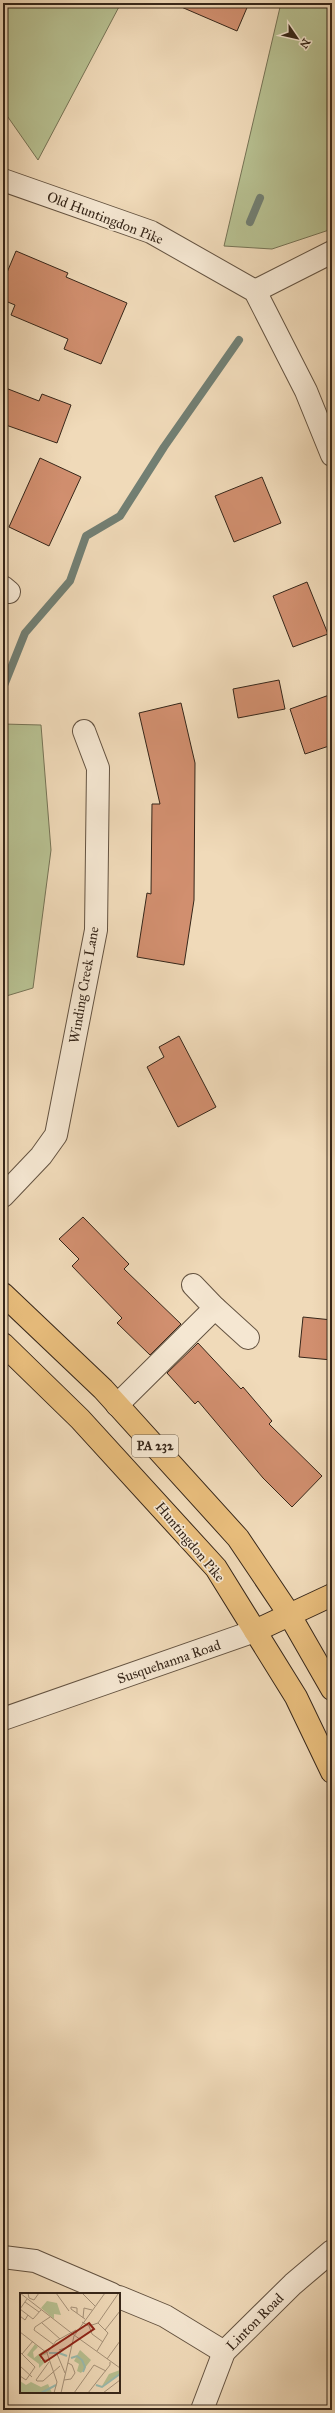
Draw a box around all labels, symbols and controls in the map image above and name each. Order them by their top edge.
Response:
north arrow [277,18,317,58]
text: N [297,36,313,51]
street label: Old Huntingdon Pike [44,188,166,248]
street label: Winding Creek Lane [65,925,103,1045]
road number: PA 232 [132,1435,178,1457]
street label: Huntingdon Pike [152,1499,228,1585]
street label: Susquehanna Road [115,1636,223,1689]
street label: Linton Road [223,2290,287,2354]
inset map [20,2293,120,2393]

